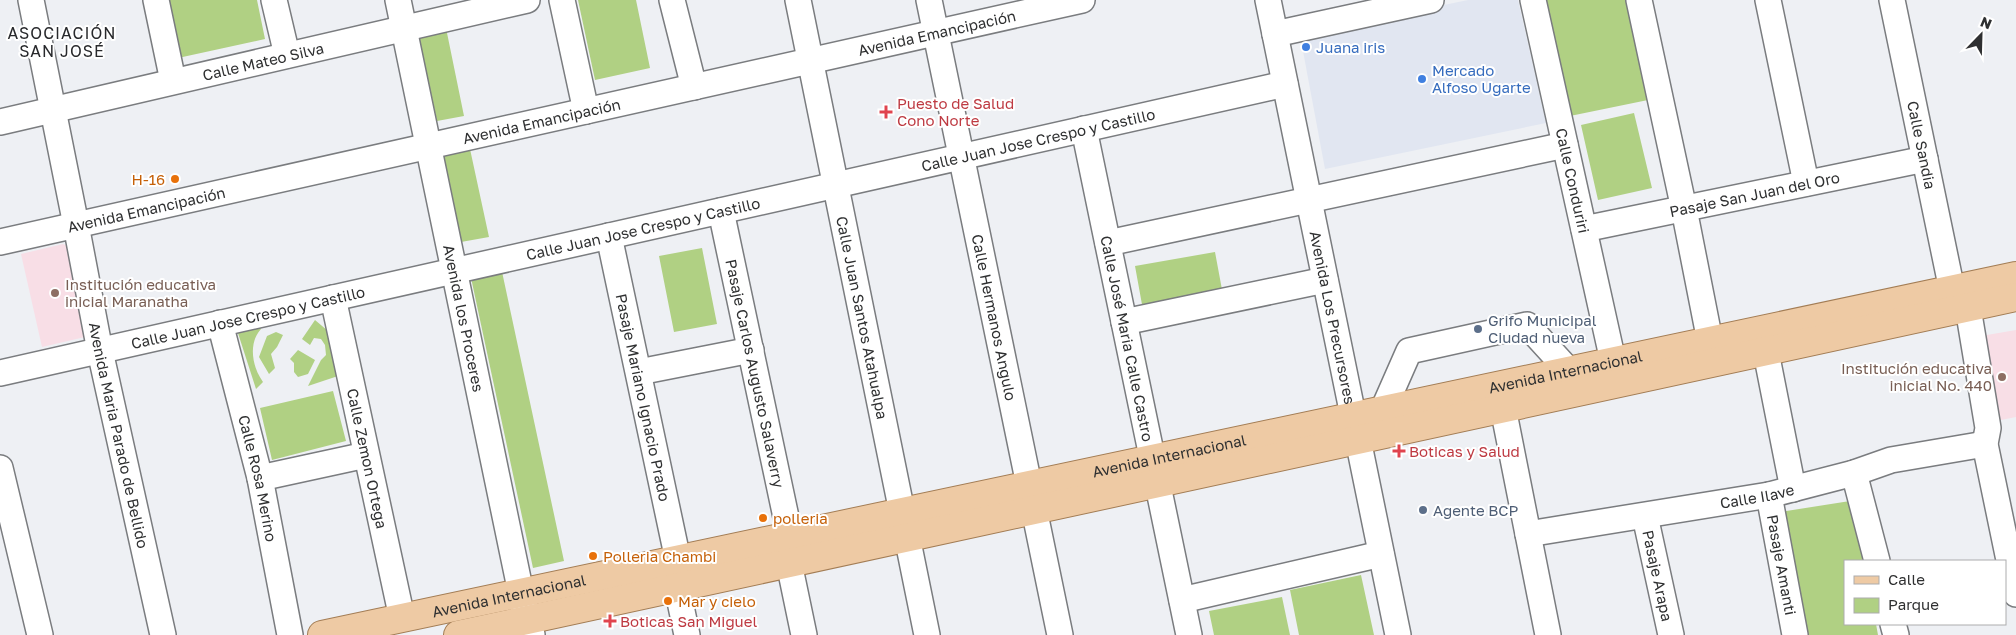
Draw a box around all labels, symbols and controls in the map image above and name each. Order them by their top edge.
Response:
street label: Avenida Emancipación [856,6,1018,59]
north arrow [1956,10,2006,60]
text: N [1978,13,1994,32]
district label: ASOCIACIÓN SAN JOSÉ [8,23,116,61]
street label: Calle Mateo Silva [201,38,325,84]
place label: Juana iris [1316,38,1385,56]
marker: Juana iris [1300,41,1312,53]
place label: Mercado Alfoso Ugarte [1432,61,1531,96]
marker: Mercado Alfoso Ugarte [1416,73,1428,85]
street label: Avenida Emancipación [461,94,622,147]
place label: Puesto de Salud Cono Norte [897,94,1014,129]
street label: Calle Sandia [1904,99,1940,191]
marker: Puesto de Salud Cono Norte [879,105,893,119]
street label: Calle Juan Jose Crespo y Castillo [919,105,1157,175]
street label: Calle Conduriri [1553,126,1593,235]
street label: Pasaje San Juan del Oro [1668,168,1841,220]
place label: H-16 [132,170,165,188]
marker: H-16 [169,173,181,185]
street label: Avenida Emancipación [66,183,227,236]
street label: Calle Juan Jose Crespo y Castillo [524,193,762,263]
street label: Calle Juan Santos Atahualpa [833,214,892,421]
street label: Avenida Los Precursores [1306,229,1360,406]
street label: Calle Hermanos Angulo [969,232,1020,402]
street label: Calle José Maria Calle Castro [1097,234,1158,443]
street label: Avenida los Proceres [440,243,488,393]
street label: Pasaje Carlos Augusto Salaverry [722,257,789,490]
place label: Institución educativa inicial Maranatha [65,275,216,310]
street label: Calle Juan Jose Crespo y Castillo [129,282,366,352]
marker: Institución educativa inicial Maranatha [49,287,61,299]
street label: Pasaje Mariano Ignacio Prado [613,292,674,503]
place label: Grifo Municipal Ciudad nueva [1488,311,1597,346]
street label: Avenida Maria Parado de Bellido [86,321,152,550]
marker: Grifo Municipal Ciudad nueva [1472,323,1484,335]
street label: Avenida Internacional [1487,346,1644,397]
place label: Institución educativa inicial No. 440 [1841,359,1992,394]
marker: Institución educativa inicial No. 440 [1996,371,2008,383]
street label: Calle Zemon Ortega [344,387,391,530]
street label: Calle Rosa Merino [235,413,281,543]
street label: Avenida Internacional [1091,430,1248,480]
place label: Boticas y Salud [1409,442,1520,460]
marker: Boticas y Salud [1393,445,1405,457]
street label: Calle Ilave [1718,480,1796,512]
place label: Agente BCP [1433,501,1519,519]
marker: Agente BCP [1417,504,1429,516]
place label: polleria [773,509,828,527]
marker: polleria [757,512,769,524]
street label: Pasaje Amanti [1764,513,1800,617]
street label: Pasaje Arapa [1639,528,1677,623]
place label: Polleria Chambi [603,547,716,565]
marker: Polleria Chambi [587,550,599,562]
legend [1844,560,2006,625]
street label: Avenida Internacional [430,570,587,620]
text: Calle [1888,570,1925,588]
place label: Mar y cielo [678,592,756,610]
marker: Mar y cielo [662,595,674,607]
text: Parque [1888,595,1939,613]
place label: Boticas San Miguel [620,612,757,630]
marker: Boticas San Miguel [604,615,616,627]

